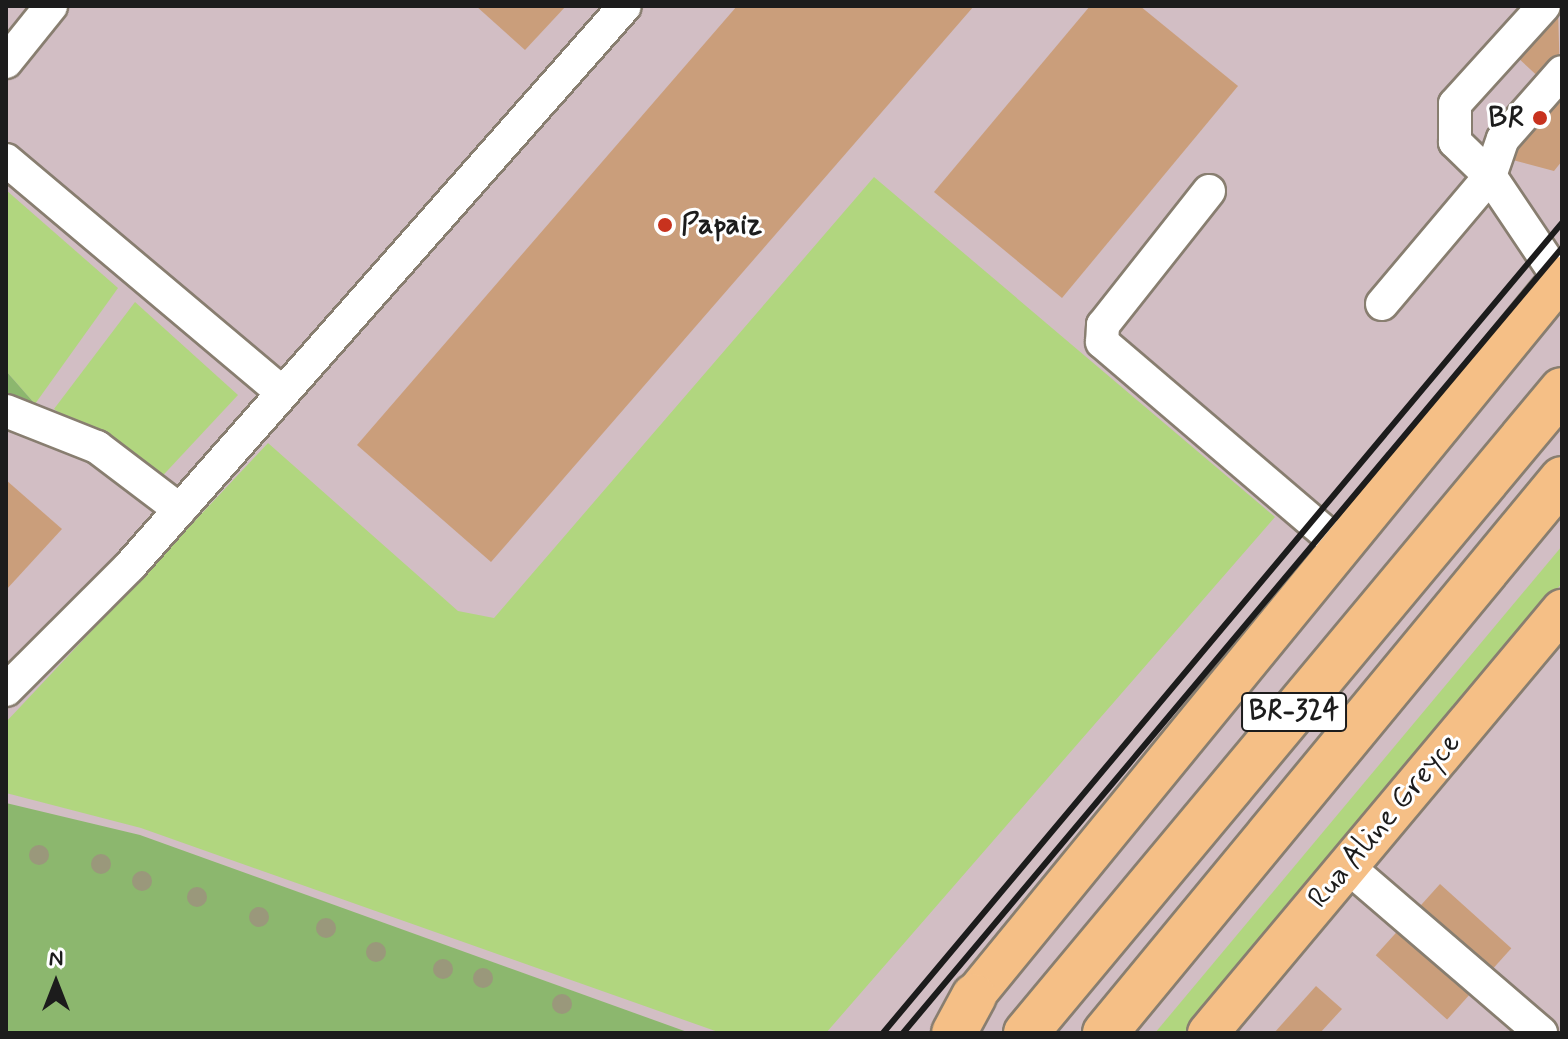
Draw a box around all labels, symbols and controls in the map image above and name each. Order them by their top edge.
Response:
place label: BR [1488,100,1524,136]
marker: BR [1531,109,1549,127]
place label: Papaiz [681,207,762,243]
marker: Papaiz [656,216,674,234]
road number: BR-324 [1240,688,1348,736]
street label: Rua Aline Greyce [1303,728,1467,914]
north arrow [16,943,96,1023]
text: N [49,945,63,973]

